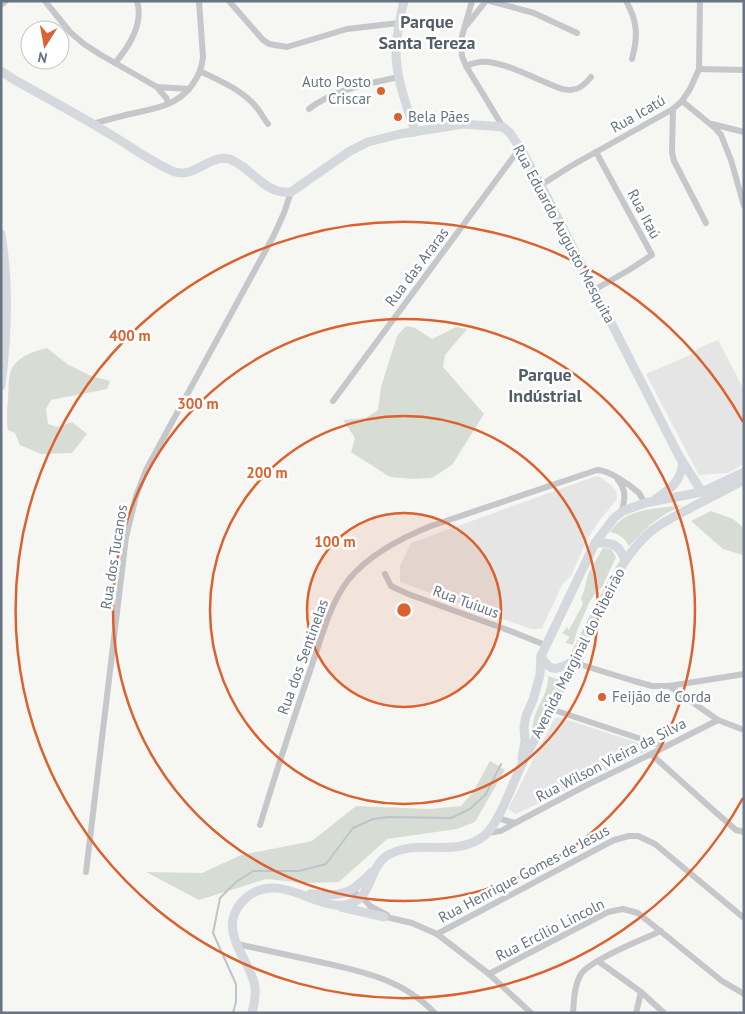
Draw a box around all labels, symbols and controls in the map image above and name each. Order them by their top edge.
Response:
district label: Parque Santa Tereza [378,10,476,54]
north arrow [20,20,70,70]
text: N [36,48,49,67]
place label: Auto Posto Criscar [302,72,371,108]
marker: Auto Posto Criscar [375,85,387,97]
street label: Rua Icatú [607,90,669,137]
place label: Bela Pães [408,107,469,126]
marker: Bela Pães [392,111,404,123]
street label: Rua Eduardo Augusto Mesquita [509,141,620,326]
street label: Rua Itaú [624,186,665,242]
street label: Rua das Araras [381,224,452,310]
text: 400 m [109,326,151,345]
district label: Parque Indústrial [508,363,582,407]
text: 300 m [177,394,219,413]
text: 200 m [246,463,288,482]
street label: Rua dos Tucanos [96,503,131,611]
text: 100 m [314,532,356,551]
street label: Avenida Marginal do Ribeirão [526,564,629,741]
street label: Rua Tuiuus [430,581,502,622]
street label: Rua dos Sentinelas [273,596,332,717]
centre of rings [395,601,413,619]
place label: Feijão de Corda [612,687,711,706]
marker: Feijão de Corda [596,691,608,703]
street label: Rua Wilson Vieira da Silva [532,713,689,806]
street label: Rua Henrique Gomes de Jesus [435,820,612,927]
street label: Rua Ercílio Lincoln [492,894,607,965]

